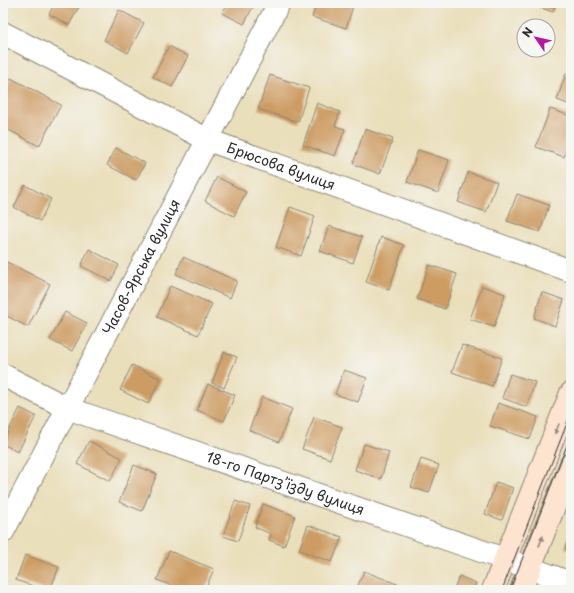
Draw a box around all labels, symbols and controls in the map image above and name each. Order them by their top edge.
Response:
north arrow [516,18,556,58]
text: N [518,24,537,40]
street label: Брюсова вулиця [224,137,338,195]
street label: Часов-Ярська вулиця [97,195,185,338]
one-way arrow [553,424,559,436]
street label: 18-го Партз’їзду вулиця [204,446,367,520]
one-way arrow [538,534,544,546]

